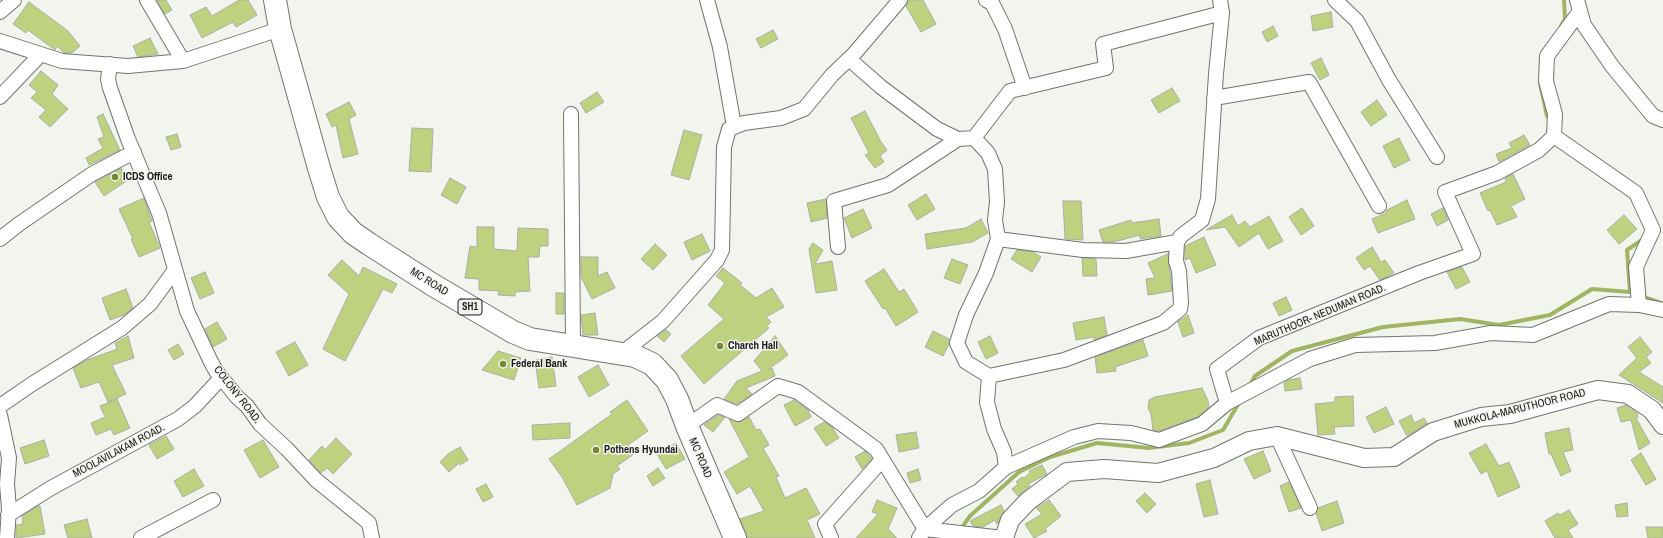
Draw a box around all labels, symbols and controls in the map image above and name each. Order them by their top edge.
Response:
place label: ICDS Office [123,170,173,184]
marker: ICDS Office [110,172,120,182]
street label: MC ROAD [407,265,451,299]
street label: MARUTHOOR- NEDUMAN ROAD. [1252,281,1388,349]
road number: SH1 [458,299,482,315]
place label: Charch Hall [728,339,778,353]
marker: Charch Hall [715,341,725,351]
place label: Federal Bank [511,357,567,371]
marker: Federal Bank [498,359,508,369]
street label: COLONY ROAD. [211,364,263,426]
street label: MUKKOLA-MARUTHOOR ROAD [1453,386,1587,432]
street label: MOOLAVILAKAM ROAD. [71,421,167,481]
street label: MC ROAD [686,436,714,480]
place label: Pothens Hyundai [604,443,678,457]
marker: Pothens Hyundai [591,445,601,455]

